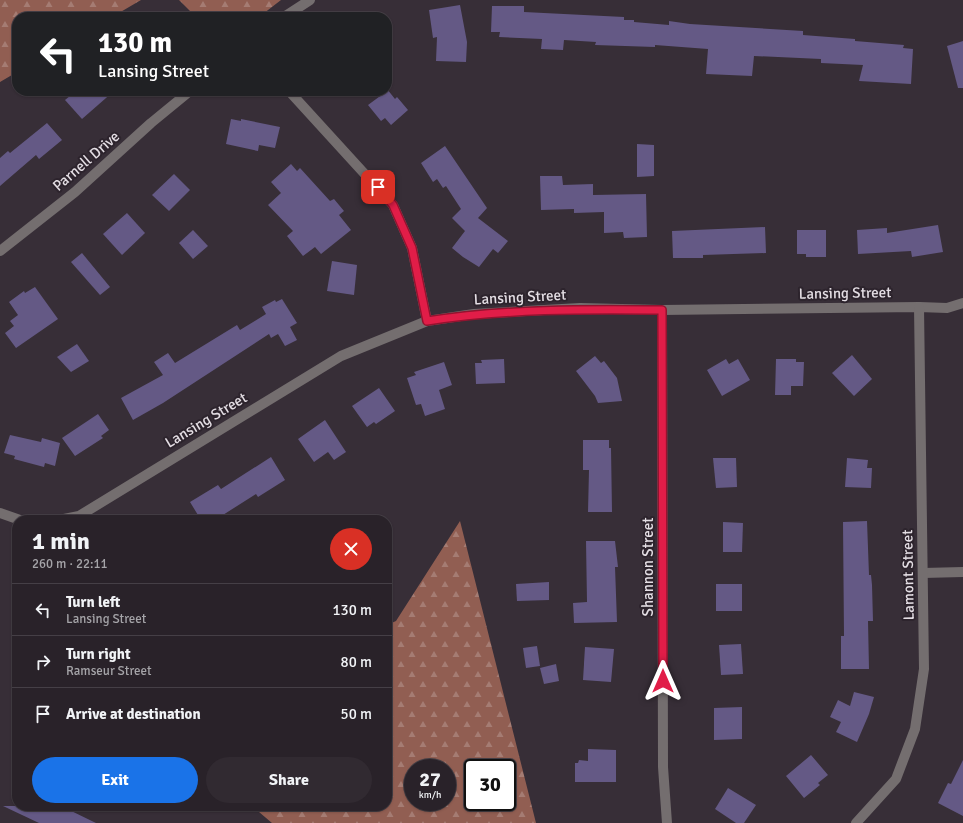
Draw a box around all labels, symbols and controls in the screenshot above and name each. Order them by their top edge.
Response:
text: 130 m [98,26,172,60]
icon: left [32,28,84,80]
text: Lansing Street [98,60,209,82]
street label: Parnell Drive [49,127,123,195]
pin [361,170,395,204]
icon: arrive [367,176,389,198]
street label: Lansing Street [799,283,891,303]
street label: Lansing Street [473,286,567,308]
street label: Lansing Street [162,388,250,452]
street label: Shannon Street [639,518,657,616]
text: 1 min [32,526,90,556]
button: close [330,528,372,570]
street label: Lamont Street [898,529,918,621]
text: 260 m · 22:11 [32,556,108,572]
text: Turn left [66,593,120,611]
icon: left [32,599,54,621]
text: 130 m [332,601,372,619]
text: Lansing Street [66,611,146,627]
text: Turn right [66,645,131,663]
icon: right [32,651,54,673]
text: 80 m [341,653,372,671]
position arrow [642,660,684,702]
text: Ramseur Street [66,663,151,679]
icon: arrive [32,703,54,725]
text: Arrive at destination [66,705,201,723]
text: 50 m [341,705,372,723]
button: Exit [32,757,198,803]
button: Share [206,757,372,803]
speed limit sign: 30 [464,759,516,811]
text: 27 [419,767,441,792]
text: km/h [419,789,441,801]

